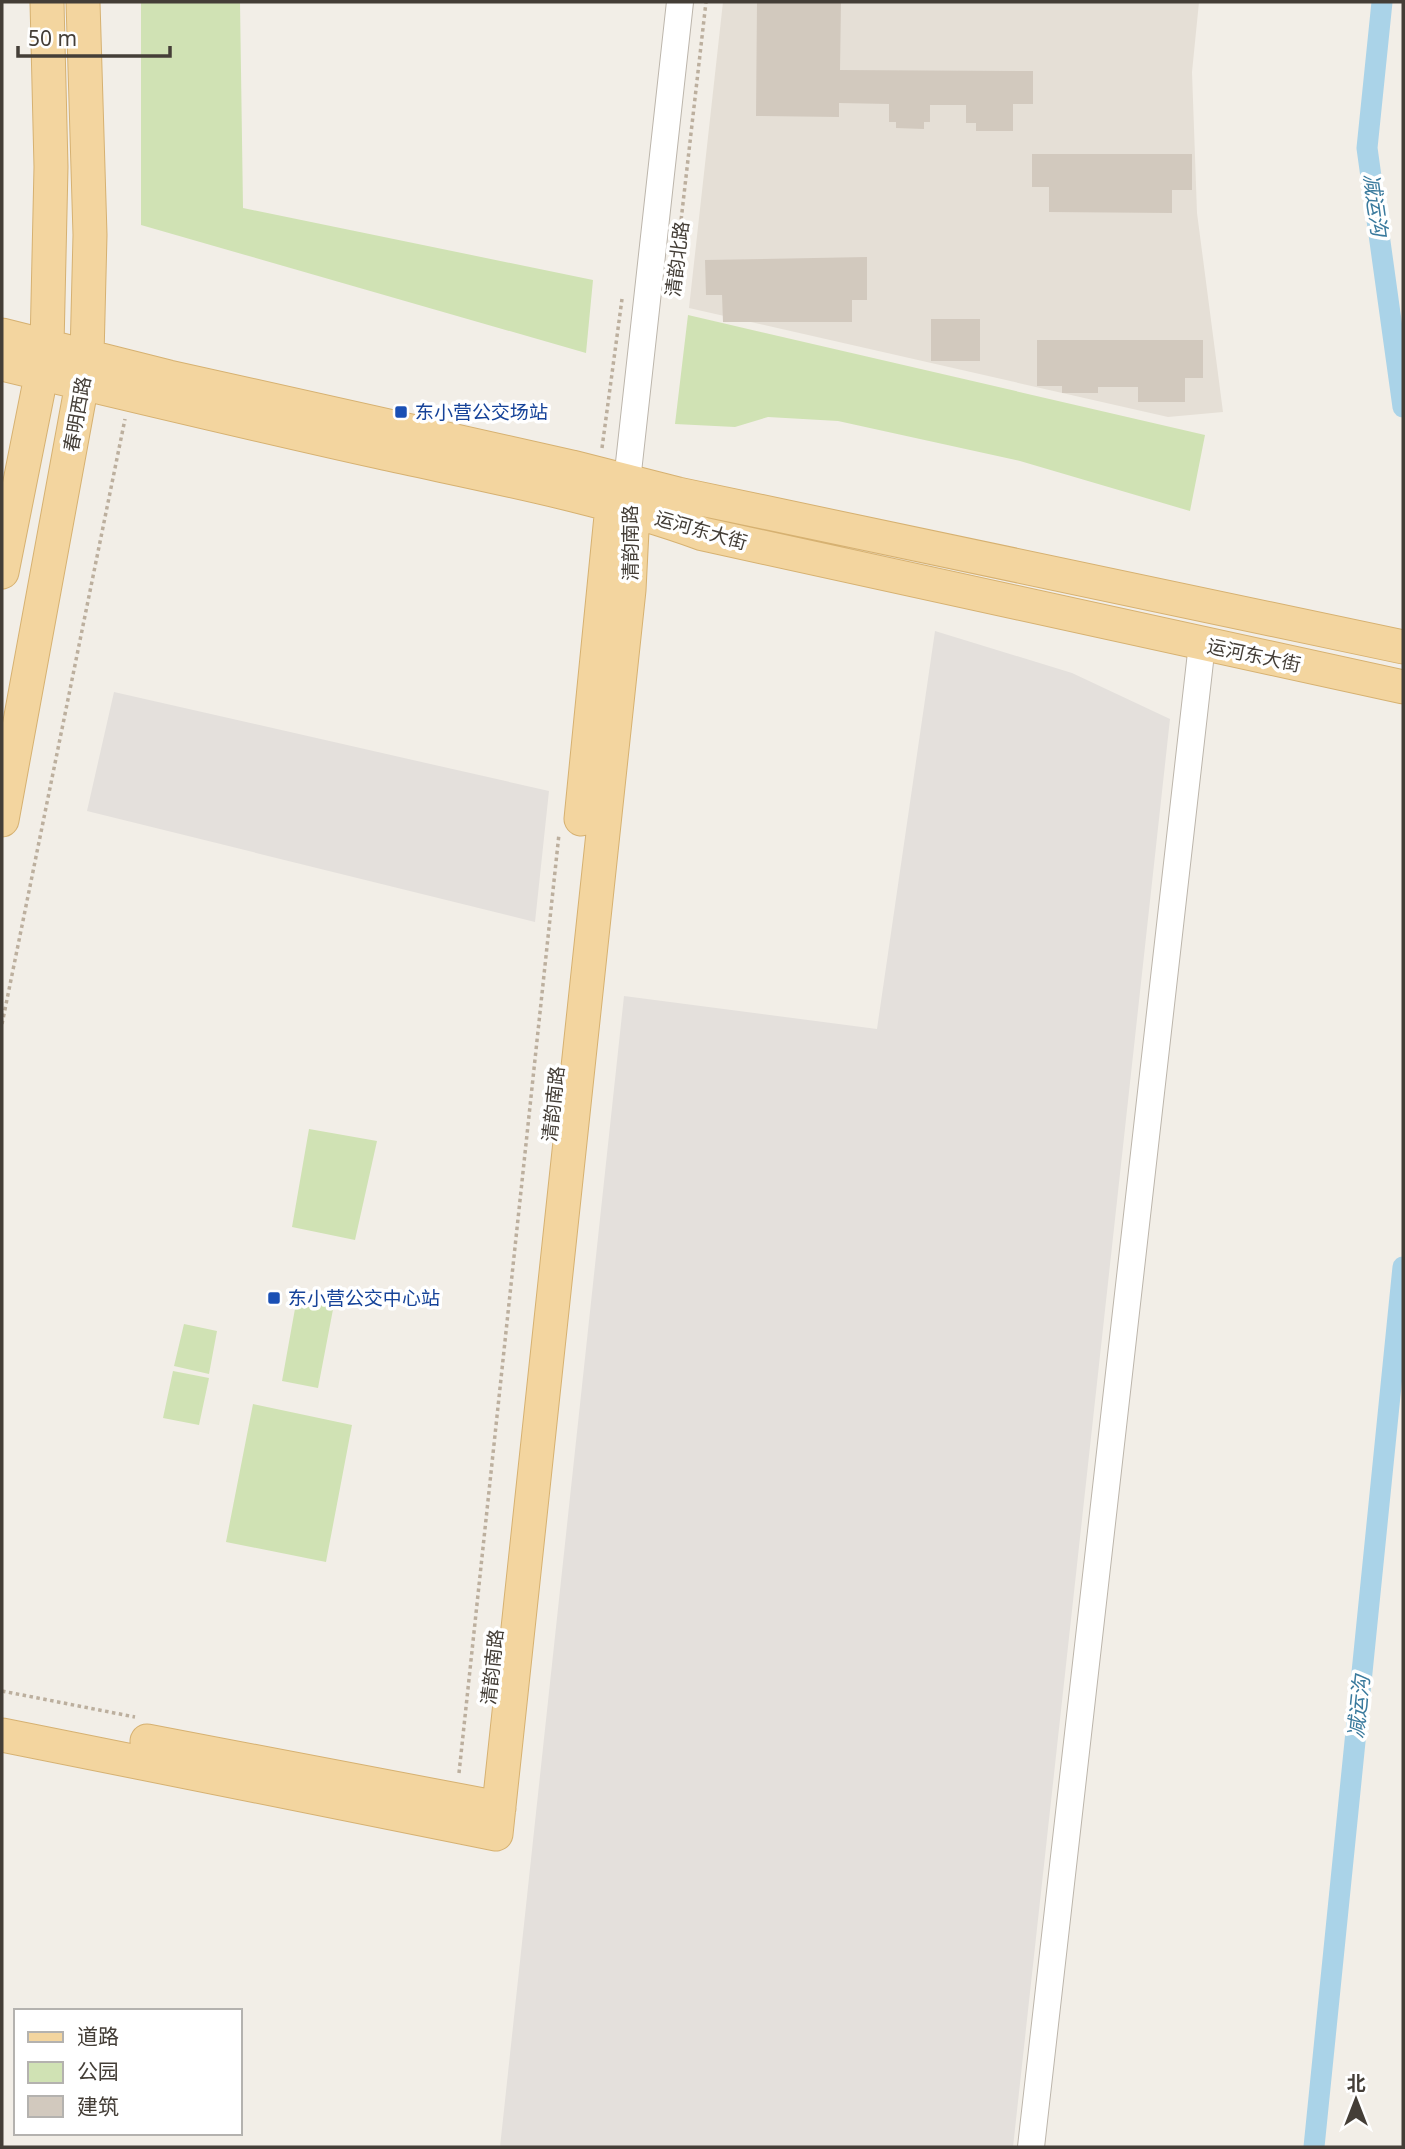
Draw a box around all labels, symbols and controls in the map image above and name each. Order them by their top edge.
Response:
scale bar [18,14,170,58]
text: 50 m [28,24,77,52]
water label: 减运沟 [1358,172,1395,240]
street label: 清韵北路 [659,220,695,298]
street label: 春明西路 [58,374,96,454]
place label: 东小营公交场站 [415,399,548,425]
marker: 东小营公交场站 [393,404,409,420]
street label: 运河东大街 [652,504,750,556]
street label: 清韵南路 [617,505,643,581]
street label: 运河东大街 [1205,632,1303,678]
street label: 清韵南路 [536,1065,570,1143]
place label: 东小营公交中心站 [288,1285,440,1311]
marker: 东小营公交中心站 [266,1290,282,1306]
street label: 清韵南路 [475,1628,509,1706]
water label: 减运沟 [1341,1672,1375,1740]
legend [14,2009,242,2135]
text: 道路 [77,2022,119,2050]
text: 公园 [77,2057,119,2085]
north arrow [1321,2065,1391,2135]
text: 北 [1346,2070,1366,2096]
text: 建筑 [77,2092,119,2120]

